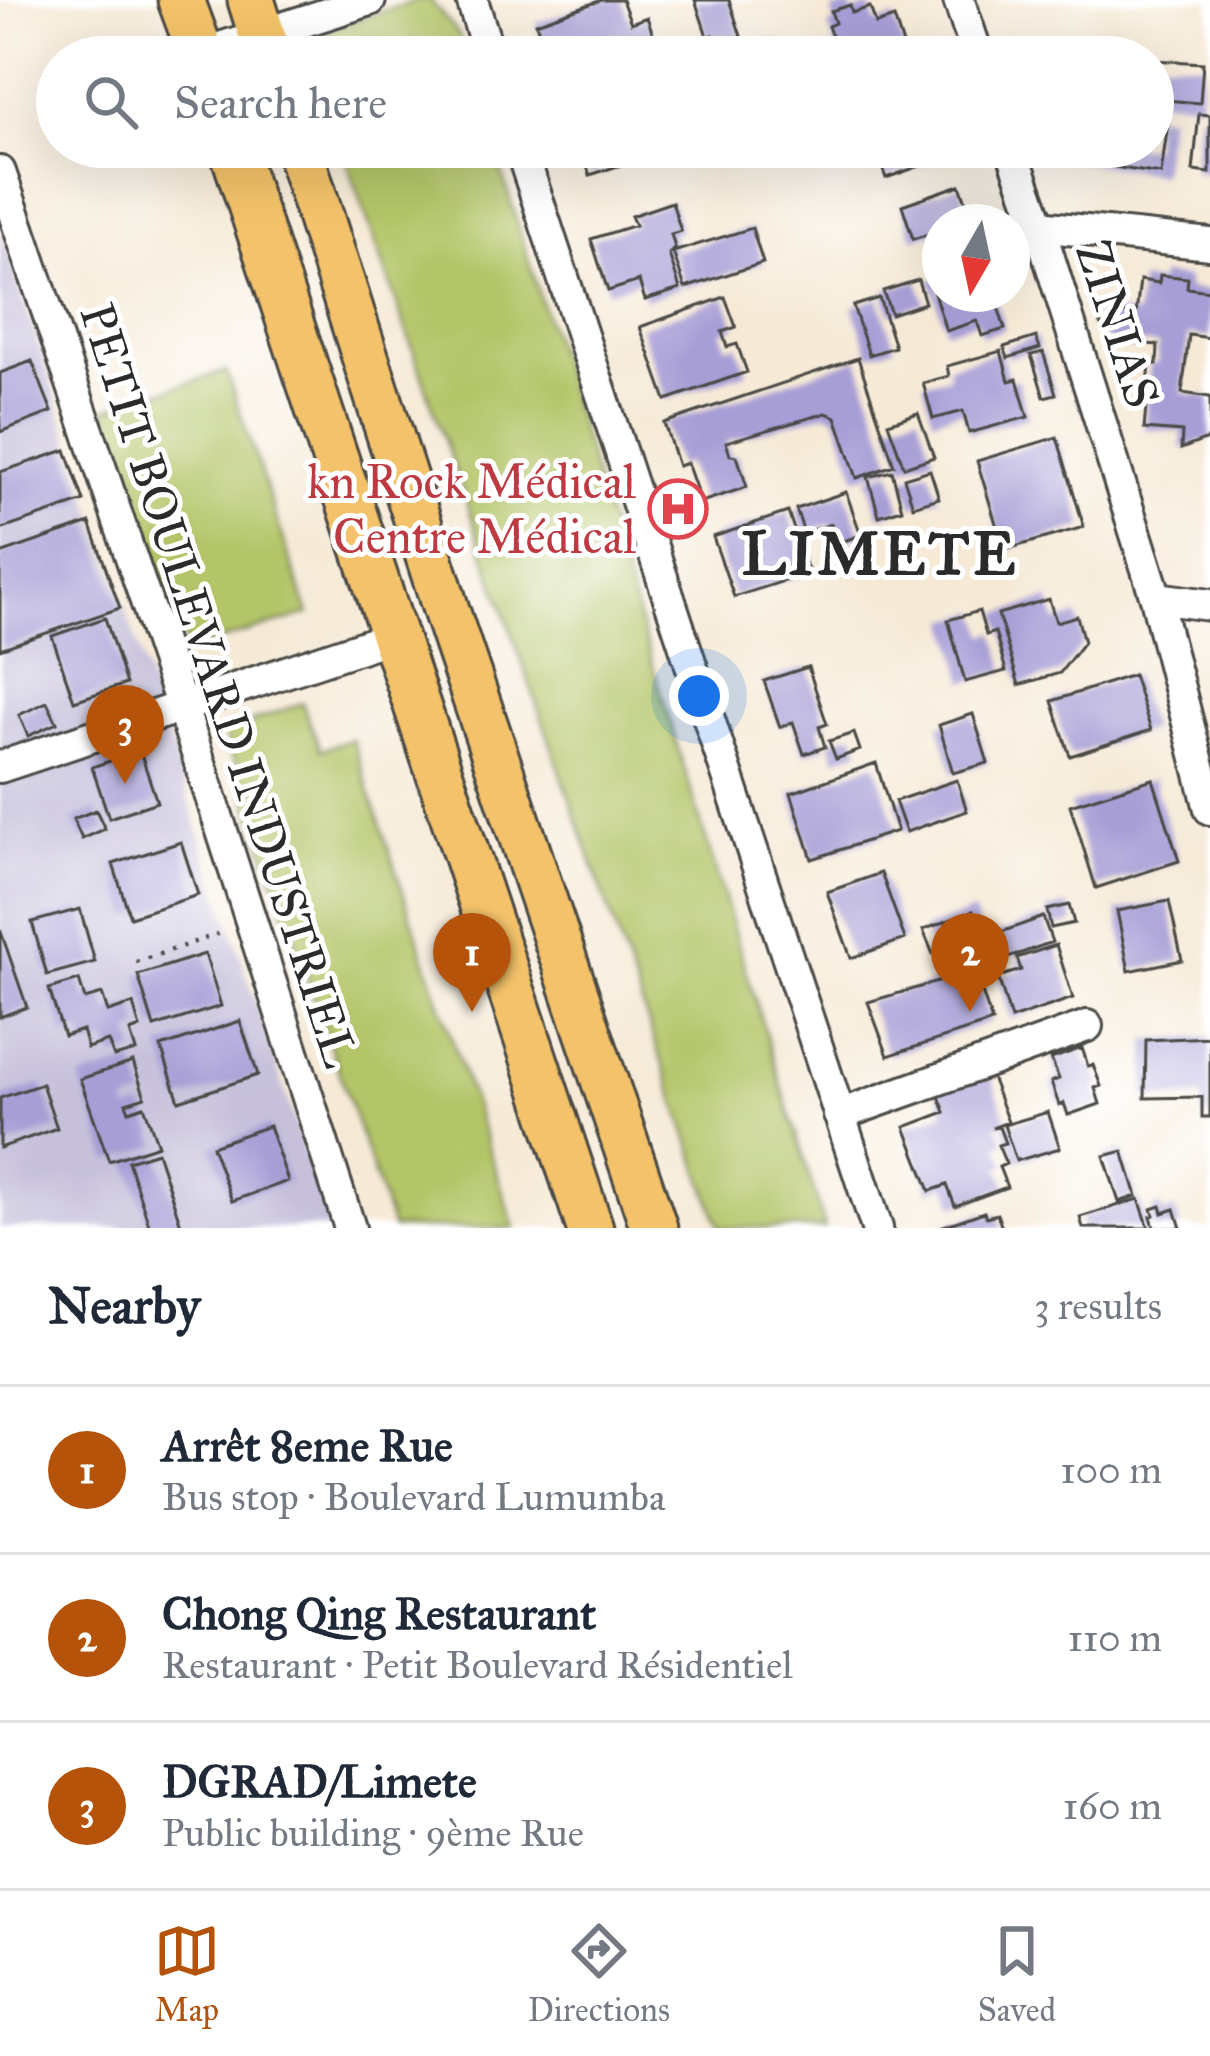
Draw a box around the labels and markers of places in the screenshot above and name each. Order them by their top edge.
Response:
place label: kn Rock Médical Centre Médical [307,452,636,566]
hospital icon: kn Rock Médical Centre Médical [647,478,709,540]
pin: 3 [86,685,164,784]
pin: 1 [433,913,511,1012]
pin: 2 [931,913,1009,1012]

